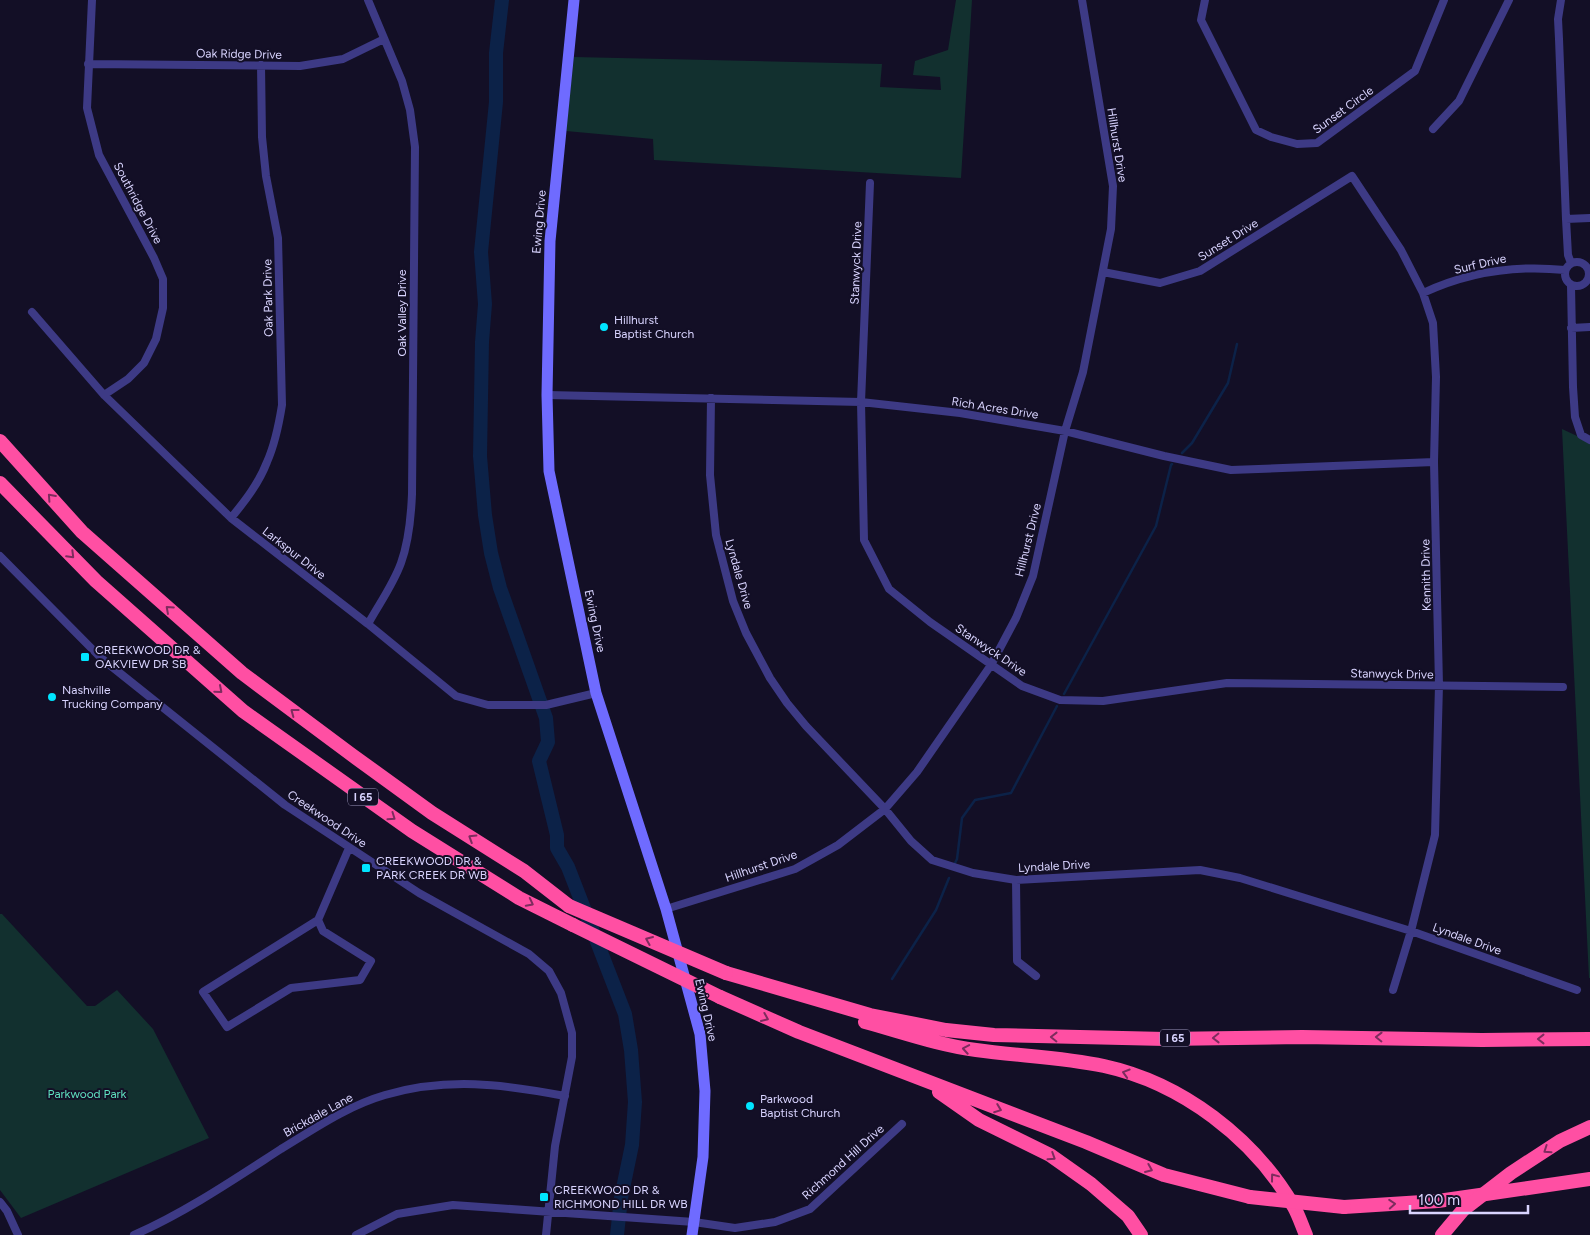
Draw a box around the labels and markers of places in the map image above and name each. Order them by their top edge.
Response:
place label: Hillhurst Baptist Church [614,313,695,341]
marker: Hillhurst Baptist Church [598,321,610,333]
place label: CREEKWOOD DR & OAKVIEW DR SB [95,643,201,671]
marker: CREEKWOOD DR & OAKVIEW DR SB [79,651,91,663]
place label: Nashville Trucking Company [62,683,163,711]
marker: Nashville Trucking Company [46,691,58,703]
place label: CREEKWOOD DR & PARK CREEK DR WB [376,854,487,882]
marker: CREEKWOOD DR & PARK CREEK DR WB [360,862,372,874]
place label: Parkwood Baptist Church [760,1092,841,1120]
marker: Parkwood Baptist Church [744,1100,756,1112]
place label: CREEKWOOD DR & RICHMOND HILL DR WB [554,1183,688,1211]
marker: CREEKWOOD DR & RICHMOND HILL DR WB [538,1191,550,1203]

